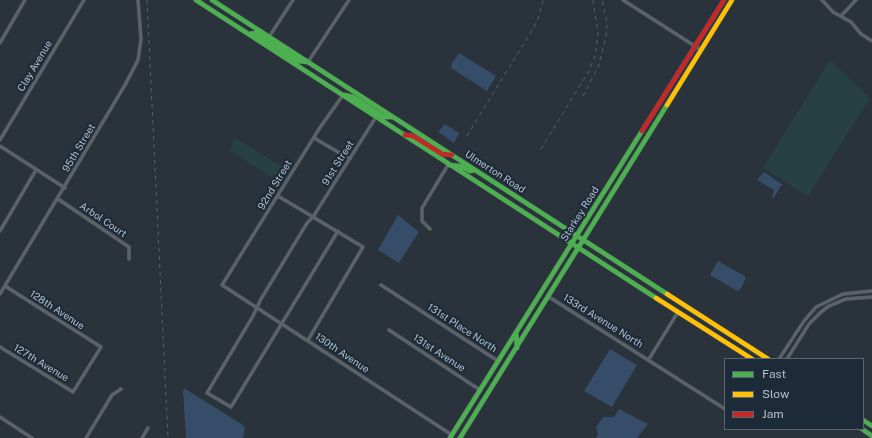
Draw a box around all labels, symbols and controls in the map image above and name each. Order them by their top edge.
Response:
street label: Clay Avenue [15,38,55,94]
street label: 95th Street [60,122,98,174]
street label: 91st Street [319,138,357,188]
street label: Ulmerton Road [463,148,527,196]
street label: 92nd Street [256,158,294,212]
street label: Starkey Road [558,184,602,244]
street label: Arbol Court [77,200,129,240]
street label: 128th Avenue [27,288,87,332]
street label: 133rd Avenue North [561,291,645,351]
street label: 131st Place North [425,301,499,355]
street label: 130th Avenue [313,330,371,376]
street label: 131st Avenue [411,332,467,374]
street label: 127th Avenue [11,342,71,384]
legend [724,358,864,430]
text: Fast [762,367,786,381]
text: Slow [762,387,789,401]
text: Jam [762,407,784,421]

